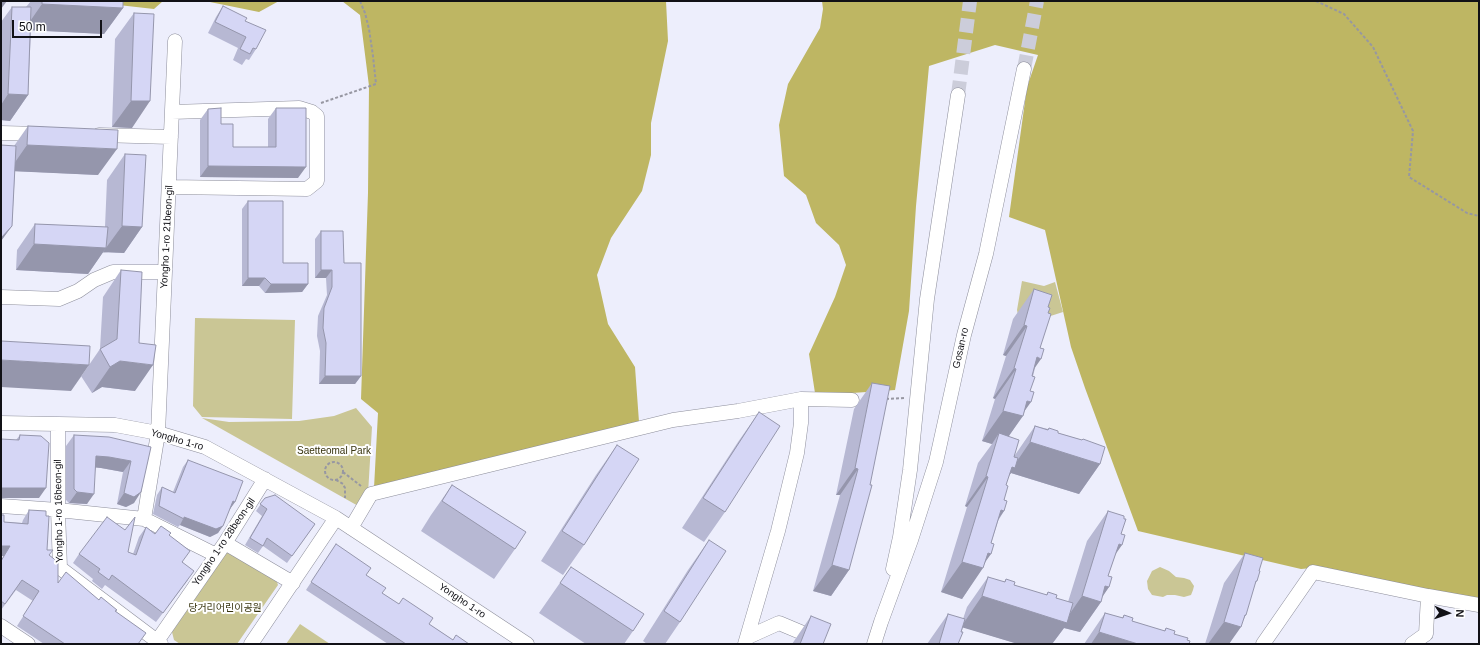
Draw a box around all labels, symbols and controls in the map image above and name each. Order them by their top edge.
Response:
scale bar [14,12,104,38]
text: 50 m [19,20,46,34]
street label: Yongho 1-ro 21beon-gil [158,185,176,289]
street label: Gosan-ro [950,326,972,370]
street label: Yongho 1-ro [149,427,205,453]
park label: Saetteomal Park [297,445,371,457]
street label: Yongho 1-ro 16beon-gil [52,459,66,563]
street label: Yongho 1-ro 28beon-gil [190,496,258,588]
street label: Yongho 1-ro [436,581,488,621]
north arrow [1428,593,1468,633]
park label: 당거리어린이공원 [188,602,262,614]
text: N [1454,609,1466,618]

